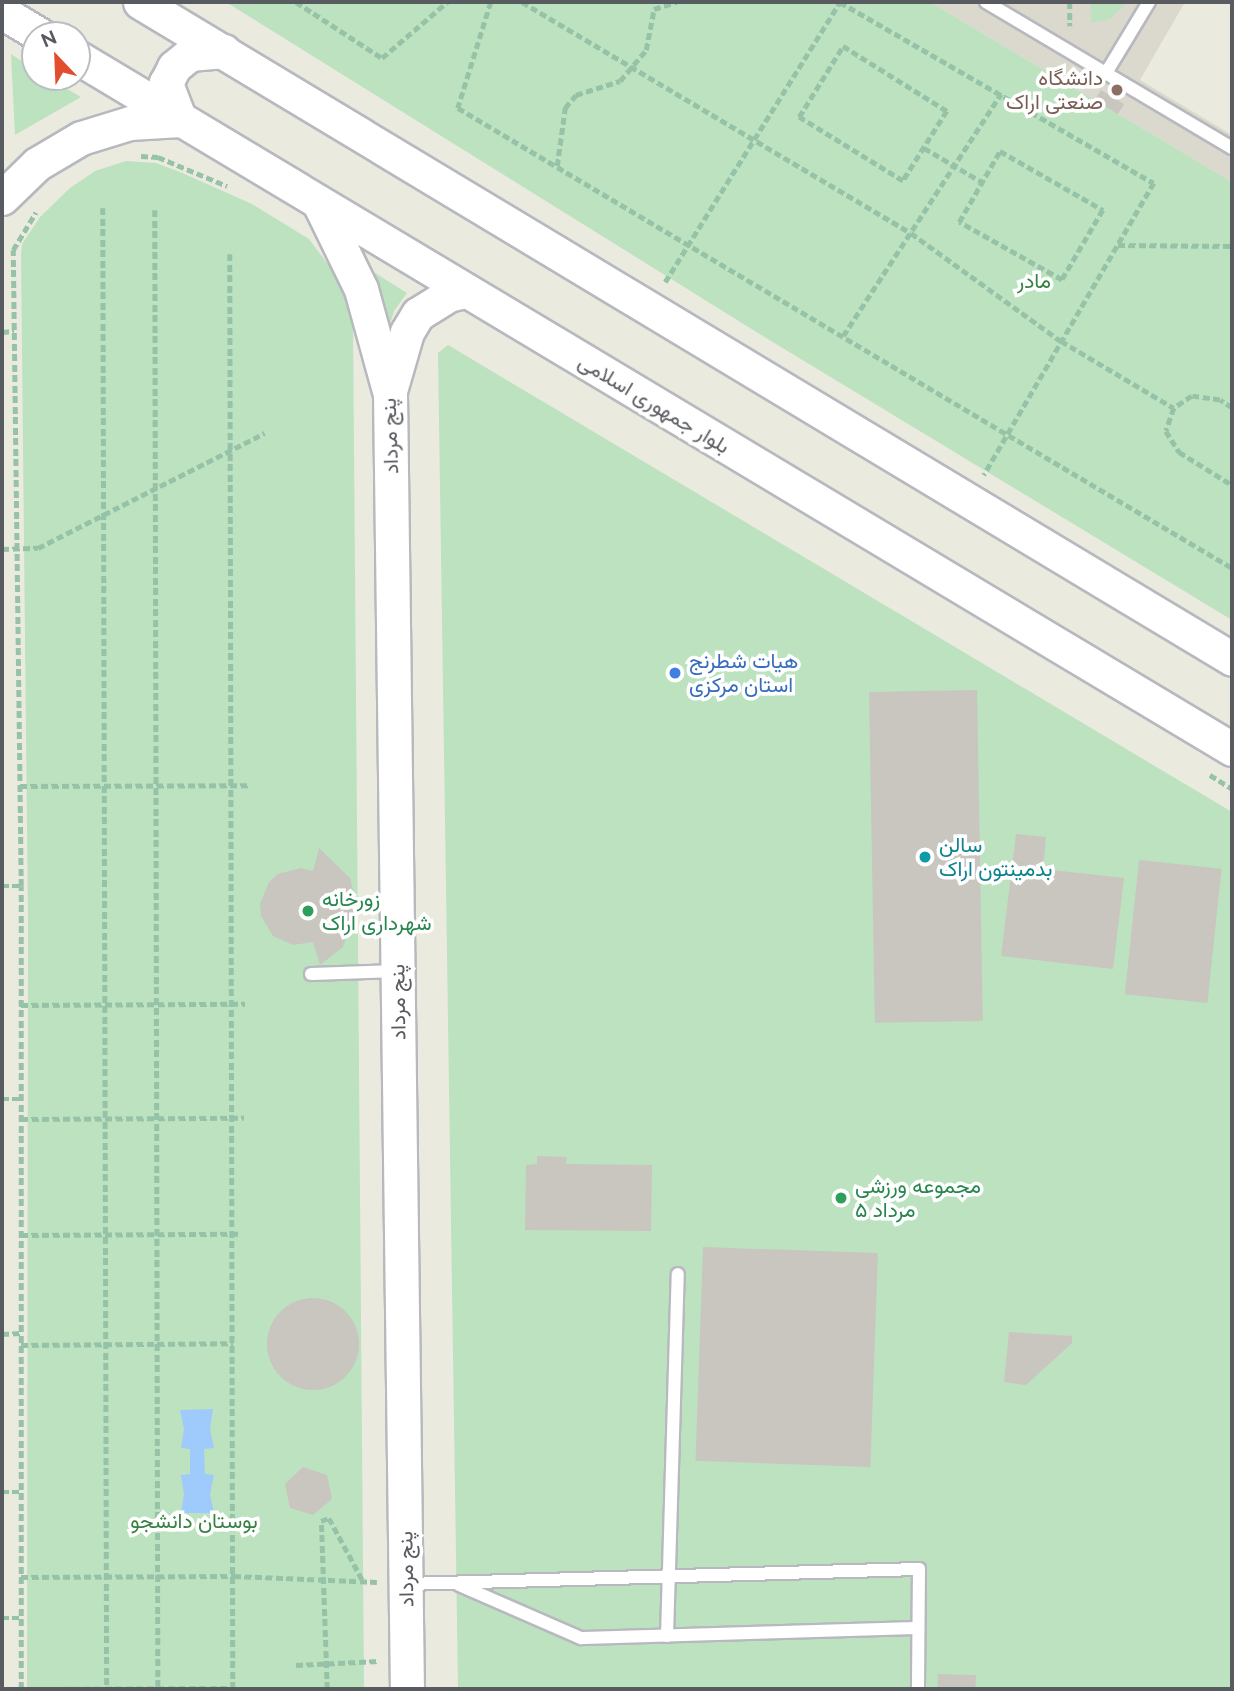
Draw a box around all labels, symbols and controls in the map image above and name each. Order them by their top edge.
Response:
north arrow [21,21,91,91]
text: N [38,26,60,51]
place label: دانشگاه صنعتی اراک [1006,65,1103,115]
marker: دانشگاه صنعتی اراک [1109,82,1125,98]
park label: مادر [1017,268,1051,294]
street label: بلوار جمهوری اسلامی [574,349,734,459]
street label: پنج مرداد [376,398,404,474]
place label: هیات شطرنج استان مرکزی [689,648,798,698]
marker: هیات شطرنج استان مرکزی [667,665,683,681]
place label: سالن بدمینتون اراک [939,832,1053,882]
marker: سالن بدمینتون اراک [917,849,933,865]
place label: زورخانه شهرداری اراک [322,886,432,936]
marker: زورخانه شهرداری اراک [300,903,316,919]
street label: پنج مرداد [385,964,411,1040]
place label: مجموعه ورزشی ۵ مرداد [855,1173,981,1223]
marker: مجموعه ورزشی ۵ مرداد [833,1190,849,1206]
park label: بوستان دانشجو [130,1508,258,1534]
street label: پنج مرداد [393,1531,419,1607]

